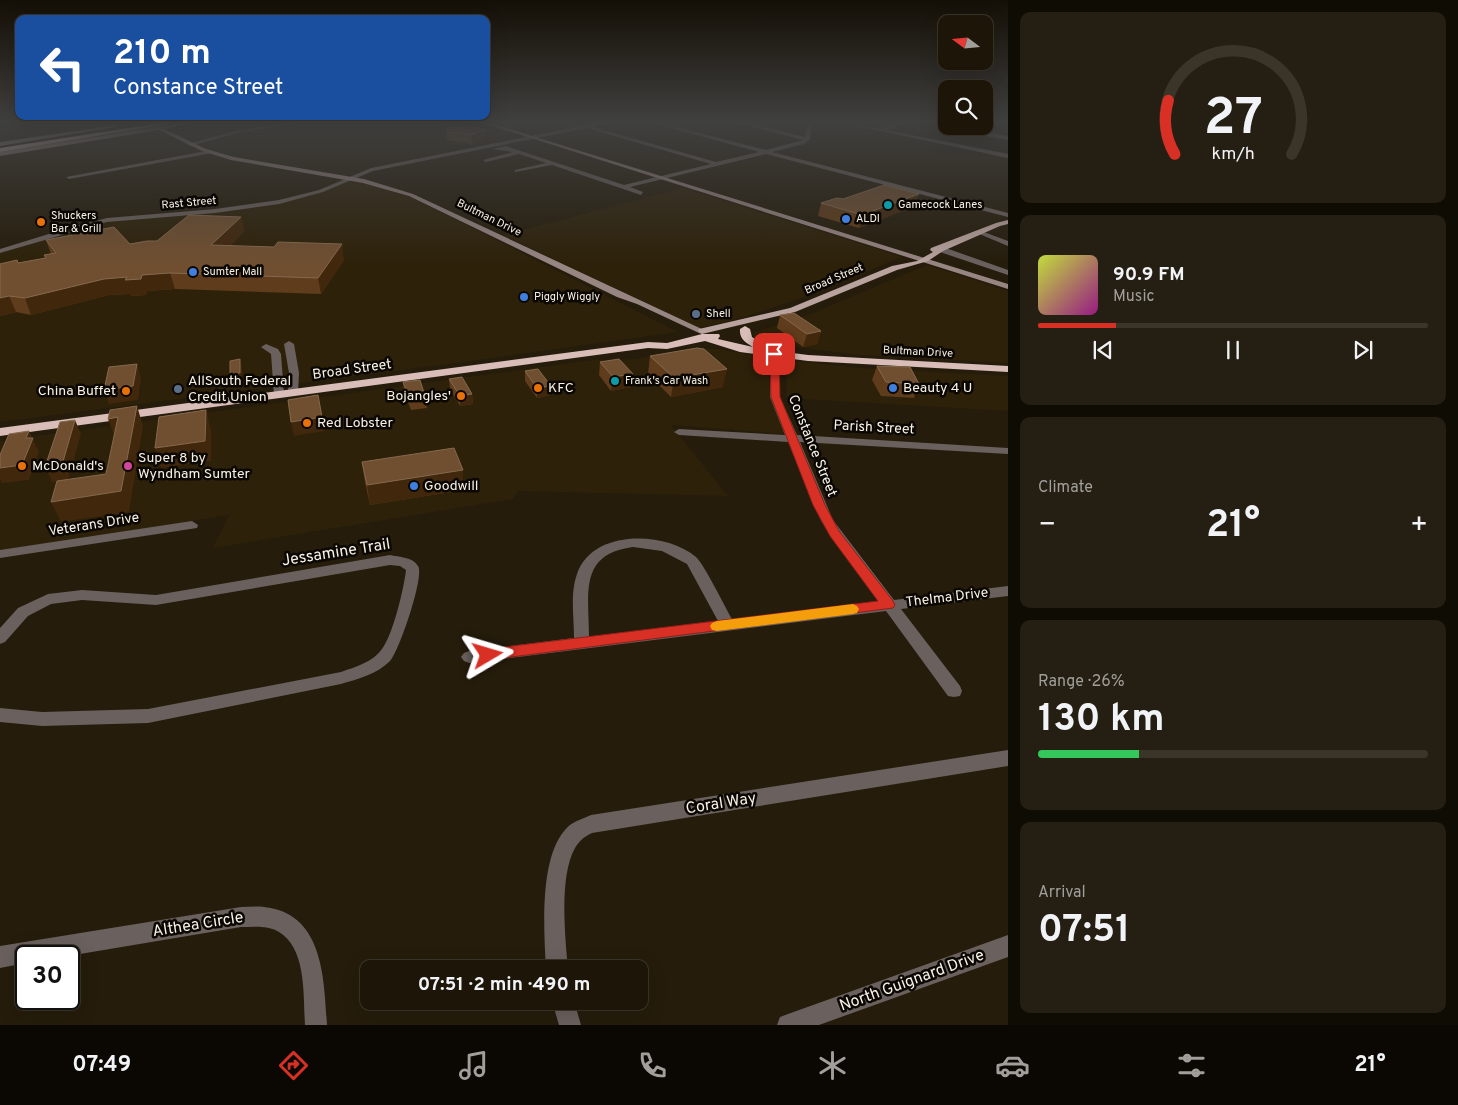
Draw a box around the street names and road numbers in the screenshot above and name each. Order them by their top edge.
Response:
street label: Rast Street [161,194,217,212]
street label: Bultman Drive [454,196,524,240]
street label: Broad Street [802,260,866,298]
street label: Bultman Drive [883,343,953,361]
street label: Broad Street [311,356,393,384]
street label: Constance Street [784,393,840,499]
street label: Parish Street [833,417,915,439]
street label: Veterans Drive [47,509,141,541]
street label: Jessamine Trail [280,535,392,571]
street label: Thelma Drive [905,584,989,612]
street label: Coral Way [684,789,758,819]
street label: Althea Circle [151,908,245,942]
street label: North Guignard Drive [837,946,987,1016]

